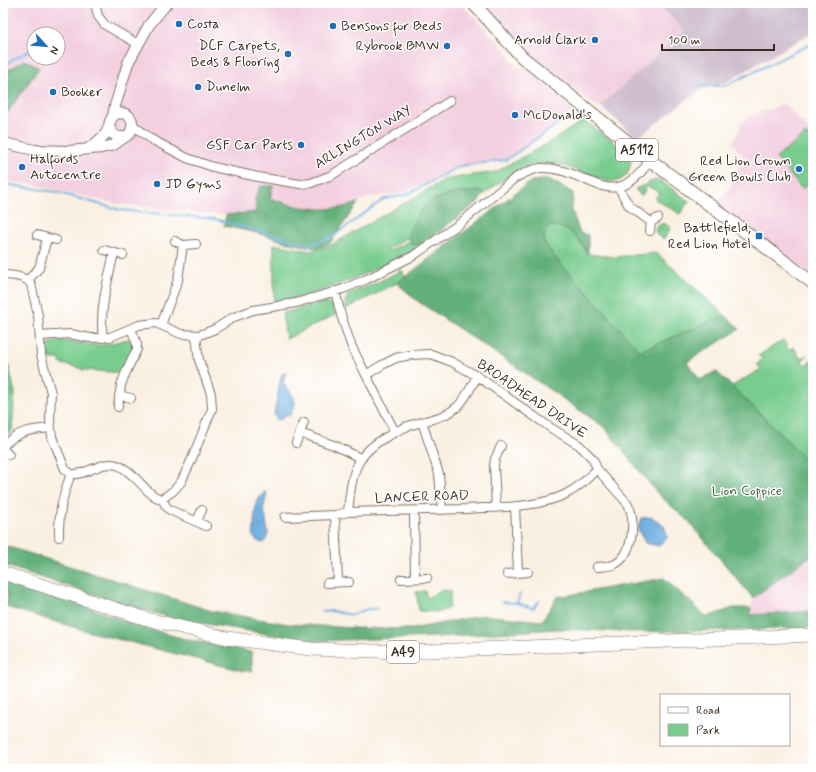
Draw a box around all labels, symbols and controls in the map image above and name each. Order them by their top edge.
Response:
place label: Costa [187,15,220,33]
place label: Bensons for Beds [341,17,442,37]
marker: Costa [174,19,184,29]
marker: Bensons for Beds [328,21,338,31]
north arrow [26,26,66,66]
scale bar [662,26,774,52]
place label: Arnold Clark [514,31,587,49]
text: 100 m [668,33,700,49]
marker: Arnold Clark [590,35,600,45]
place label: DCF Carpets, Beds & Flooring [191,37,280,73]
place label: Rybrook BMW [356,37,439,55]
marker: Rybrook BMW [442,41,452,51]
text: N [46,44,62,57]
marker: DCF Carpets, Beds & Flooring [283,49,293,59]
place label: Dunelm [206,78,250,96]
marker: Dunelm [193,82,203,92]
place label: Booker [61,83,103,101]
marker: Booker [48,87,58,97]
street label: ARLINGTON WAY [311,101,415,173]
place label: McDonald's [523,106,592,124]
marker: McDonald's [510,110,520,120]
place label: GSF Car Parts [206,136,293,154]
road number: A5112 [616,139,658,161]
marker: GSF Car Parts [296,140,306,150]
place label: Halfords Autocentre [30,150,101,184]
place label: Red Lion Crown Green Bowls Club [688,152,791,186]
marker: Halfords Autocentre [17,162,27,172]
marker: Red Lion Crown Green Bowls Club [794,164,804,174]
place label: JD Gyms [165,175,222,193]
marker: JD Gyms [152,179,162,189]
place label: Battlefield, Red Lion Hotel [668,219,751,253]
marker: Battlefield, Red Lion Hotel [754,231,764,241]
street label: BROADHEAD DRIVE [473,355,591,443]
park label: Lion Coppice [712,482,782,500]
street label: LANCER ROAD [375,486,469,508]
road number: A49 [387,641,419,663]
legend [660,694,790,746]
text: Road [696,703,720,719]
text: Park [696,723,720,739]

